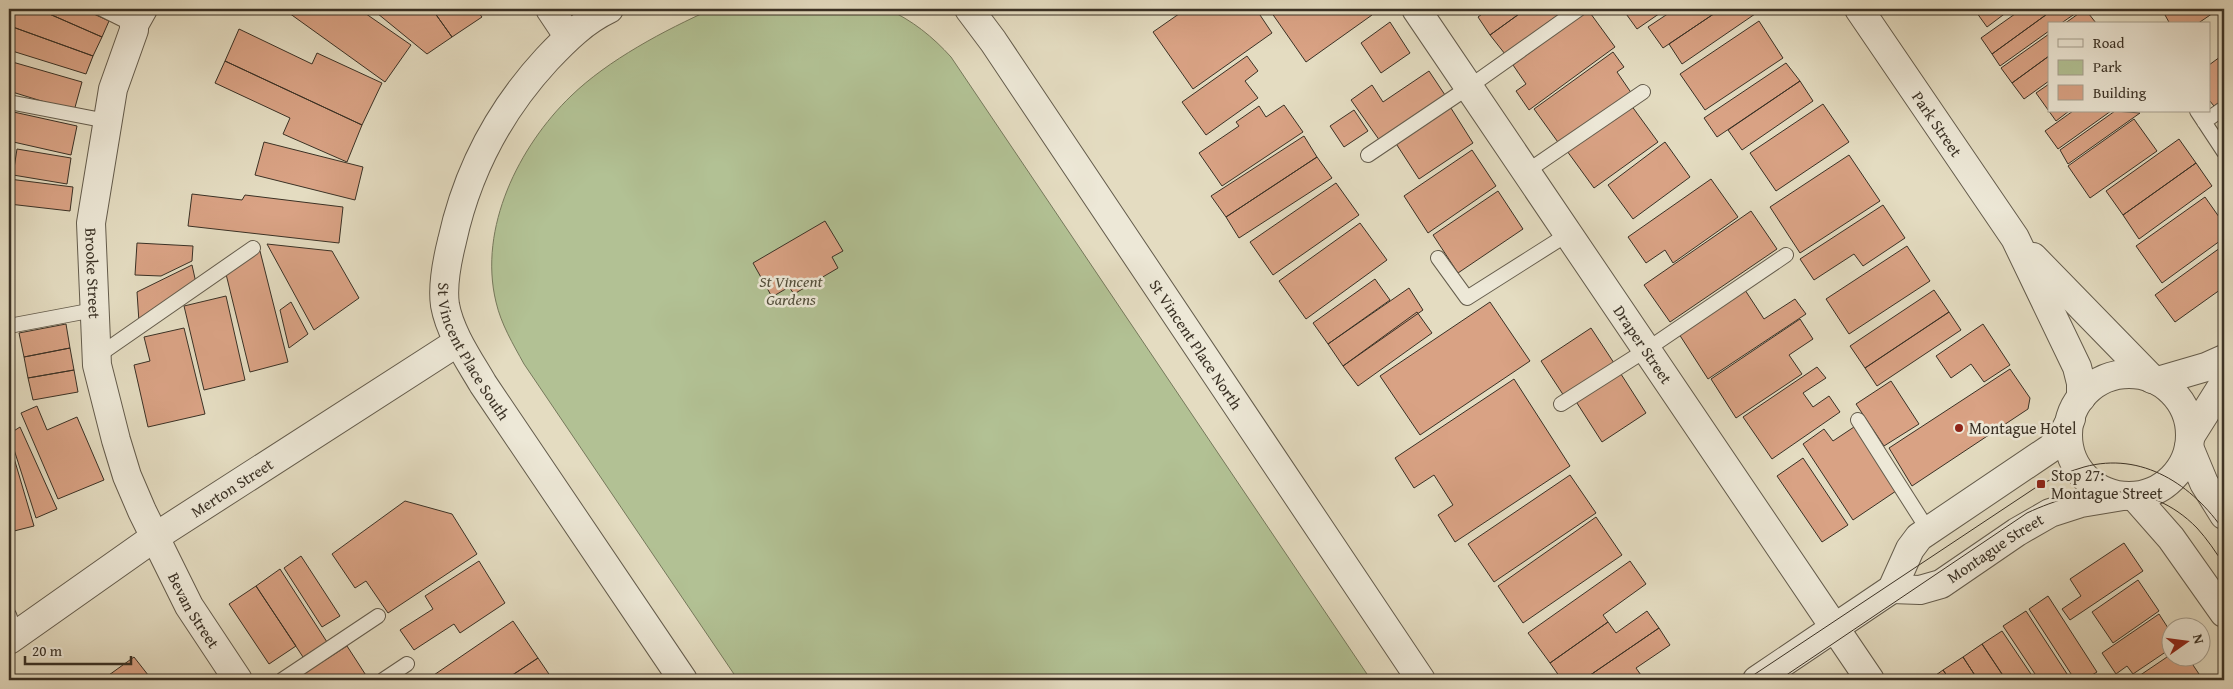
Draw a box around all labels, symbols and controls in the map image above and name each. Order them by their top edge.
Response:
legend [2048,22,2210,112]
text: Road [2093,32,2124,53]
text: Park [2093,56,2122,77]
text: Building [2093,82,2147,103]
street label: Park Street [1906,86,1968,162]
street label: Brooke Street [79,227,107,320]
park label: St Vincent Gardens [759,269,824,311]
street label: St Vincent Place North [1144,274,1249,414]
street label: St Vincent Place South [432,282,516,425]
street label: Draper Street [1608,300,1678,389]
place label: Montague Hotel [1969,416,2077,440]
marker: Montague Hotel [1953,422,1965,434]
street label: Merton Street [186,452,278,523]
place label: Stop 27: Montague Street [2051,463,2163,505]
marker: Stop 27: Montague Street [2035,478,2047,490]
street label: Montague Street [1942,507,2048,589]
street label: Bevan Street [162,568,226,653]
north arrow [2160,616,2210,666]
text: N [2188,632,2210,646]
scale bar [25,634,131,666]
text: 20 m [32,640,63,661]

